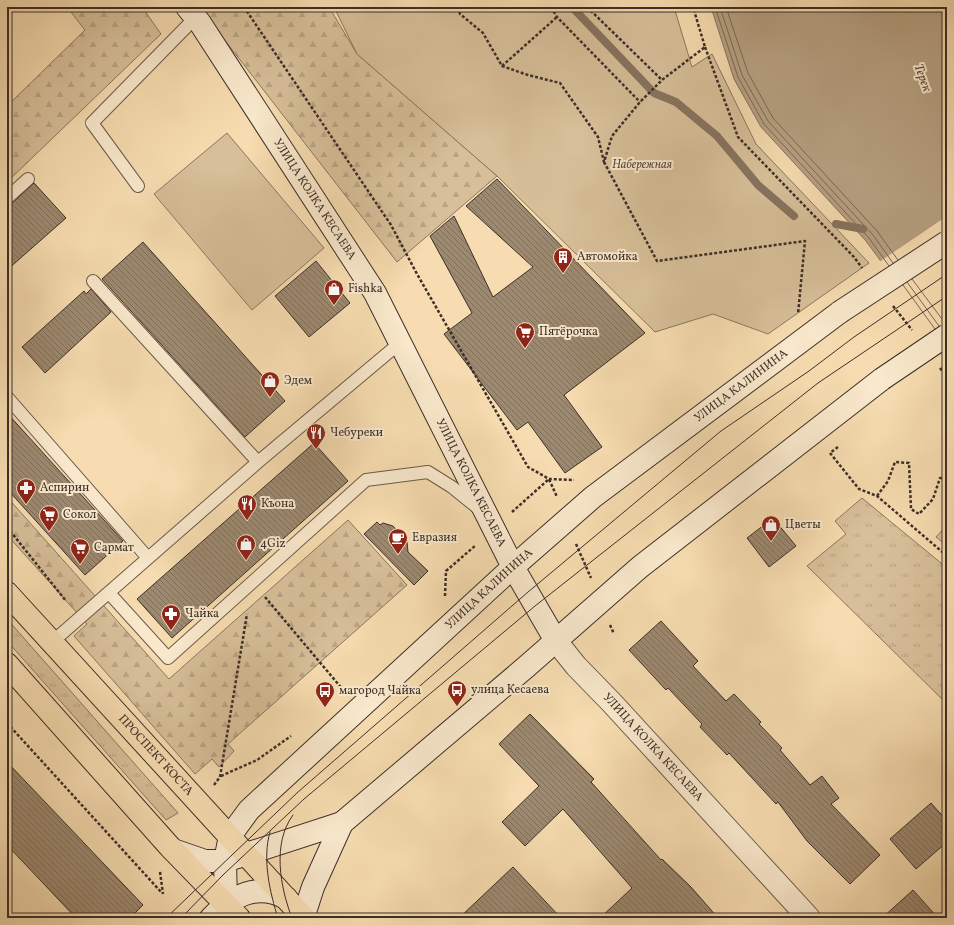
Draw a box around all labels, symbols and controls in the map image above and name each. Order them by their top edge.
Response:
water label: Терек [909,62,936,95]
street label: УЛИЦА КОЛКА КЕСАЕВА [269,136,360,264]
park label: Набережная [612,157,673,173]
building icon: Автомойка [552,246,574,274]
place label: Автомойка [577,249,638,265]
shop icon: Fishka [323,278,345,306]
place label: Fishka [348,281,383,297]
supermarket icon: Пятёрочка [514,321,536,349]
place label: Пятёрочка [539,324,598,340]
street label: УЛИЦА КАЛИНИНА [691,345,792,426]
shop icon: Эдем [259,370,281,398]
place label: Эдем [284,373,312,389]
street label: УЛИЦА КОЛКА КЕСАЕВА [432,416,510,550]
restaurant icon: Чебуреки [305,422,327,450]
place label: Чебуреки [330,425,383,441]
pharmacy icon: Аспирин [15,477,37,505]
place label: Аспирин [40,480,89,496]
restaurant icon: Къона [236,493,258,521]
place label: Къона [261,496,294,512]
supermarket icon: Сокол [38,504,60,532]
place label: Сокол [63,507,97,523]
shop icon: Цветы [760,514,782,542]
place label: Цветы [785,517,821,533]
cafe icon: Евразия [387,527,409,555]
place label: Евразия [412,530,457,546]
shop icon: 4Giz [235,533,257,561]
place label: 4Giz [260,536,286,552]
supermarket icon: Сармат [69,537,91,565]
place label: Сармат [94,540,134,556]
street label: УЛИЦА КАЛИНИНА [442,545,537,633]
pharmacy icon: Чайка [160,603,182,631]
place label: Чайка [185,606,219,622]
bus stop icon: улица Кесаева [446,679,468,707]
bus stop icon: магород Чайка [314,680,336,708]
place label: улица Кесаева [471,682,549,698]
place label: магород Чайка [339,683,421,699]
street label: УЛИЦА КОЛКА КЕСАЕВА [599,690,707,805]
street label: ПРОСПЕКТ КОСТА [114,711,197,800]

